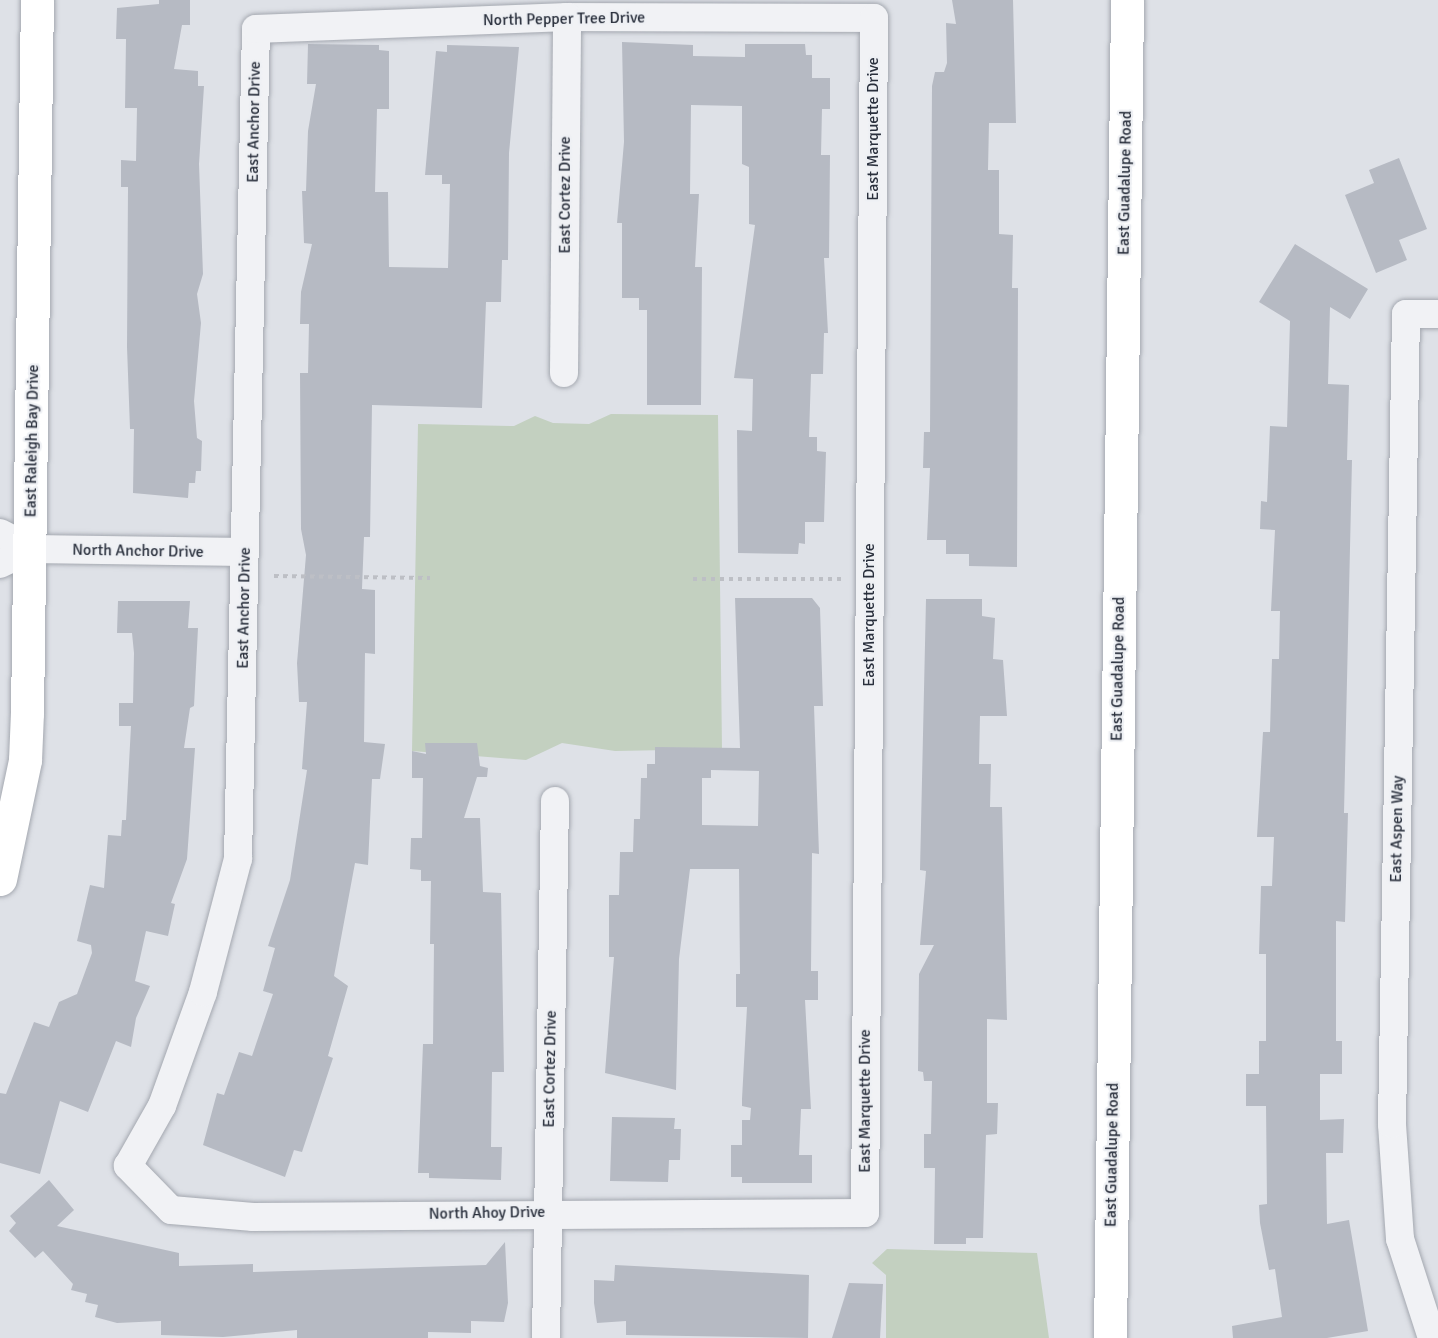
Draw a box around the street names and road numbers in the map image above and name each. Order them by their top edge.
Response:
street label: North Pepper Tree Drive [483,8,645,30]
street label: East Marquette Drive [863,57,883,201]
street label: East Anchor Drive [243,61,265,183]
street label: East Guadalupe Road [1114,111,1136,255]
street label: East Cortez Drive [555,136,575,254]
street label: East Raleigh Bay Drive [21,364,43,518]
street label: North Anchor Drive [72,540,204,562]
street label: East Marquette Drive [859,543,879,687]
street label: East Anchor Drive [233,547,255,669]
street label: East Guadalupe Road [1107,597,1129,741]
street label: East Aspen Way [1386,775,1408,883]
street label: East Cortez Drive [539,1010,561,1128]
street label: East Marquette Drive [855,1029,875,1173]
street label: East Guadalupe Road [1101,1083,1123,1227]
street label: North Ahoy Drive [429,1202,545,1224]

